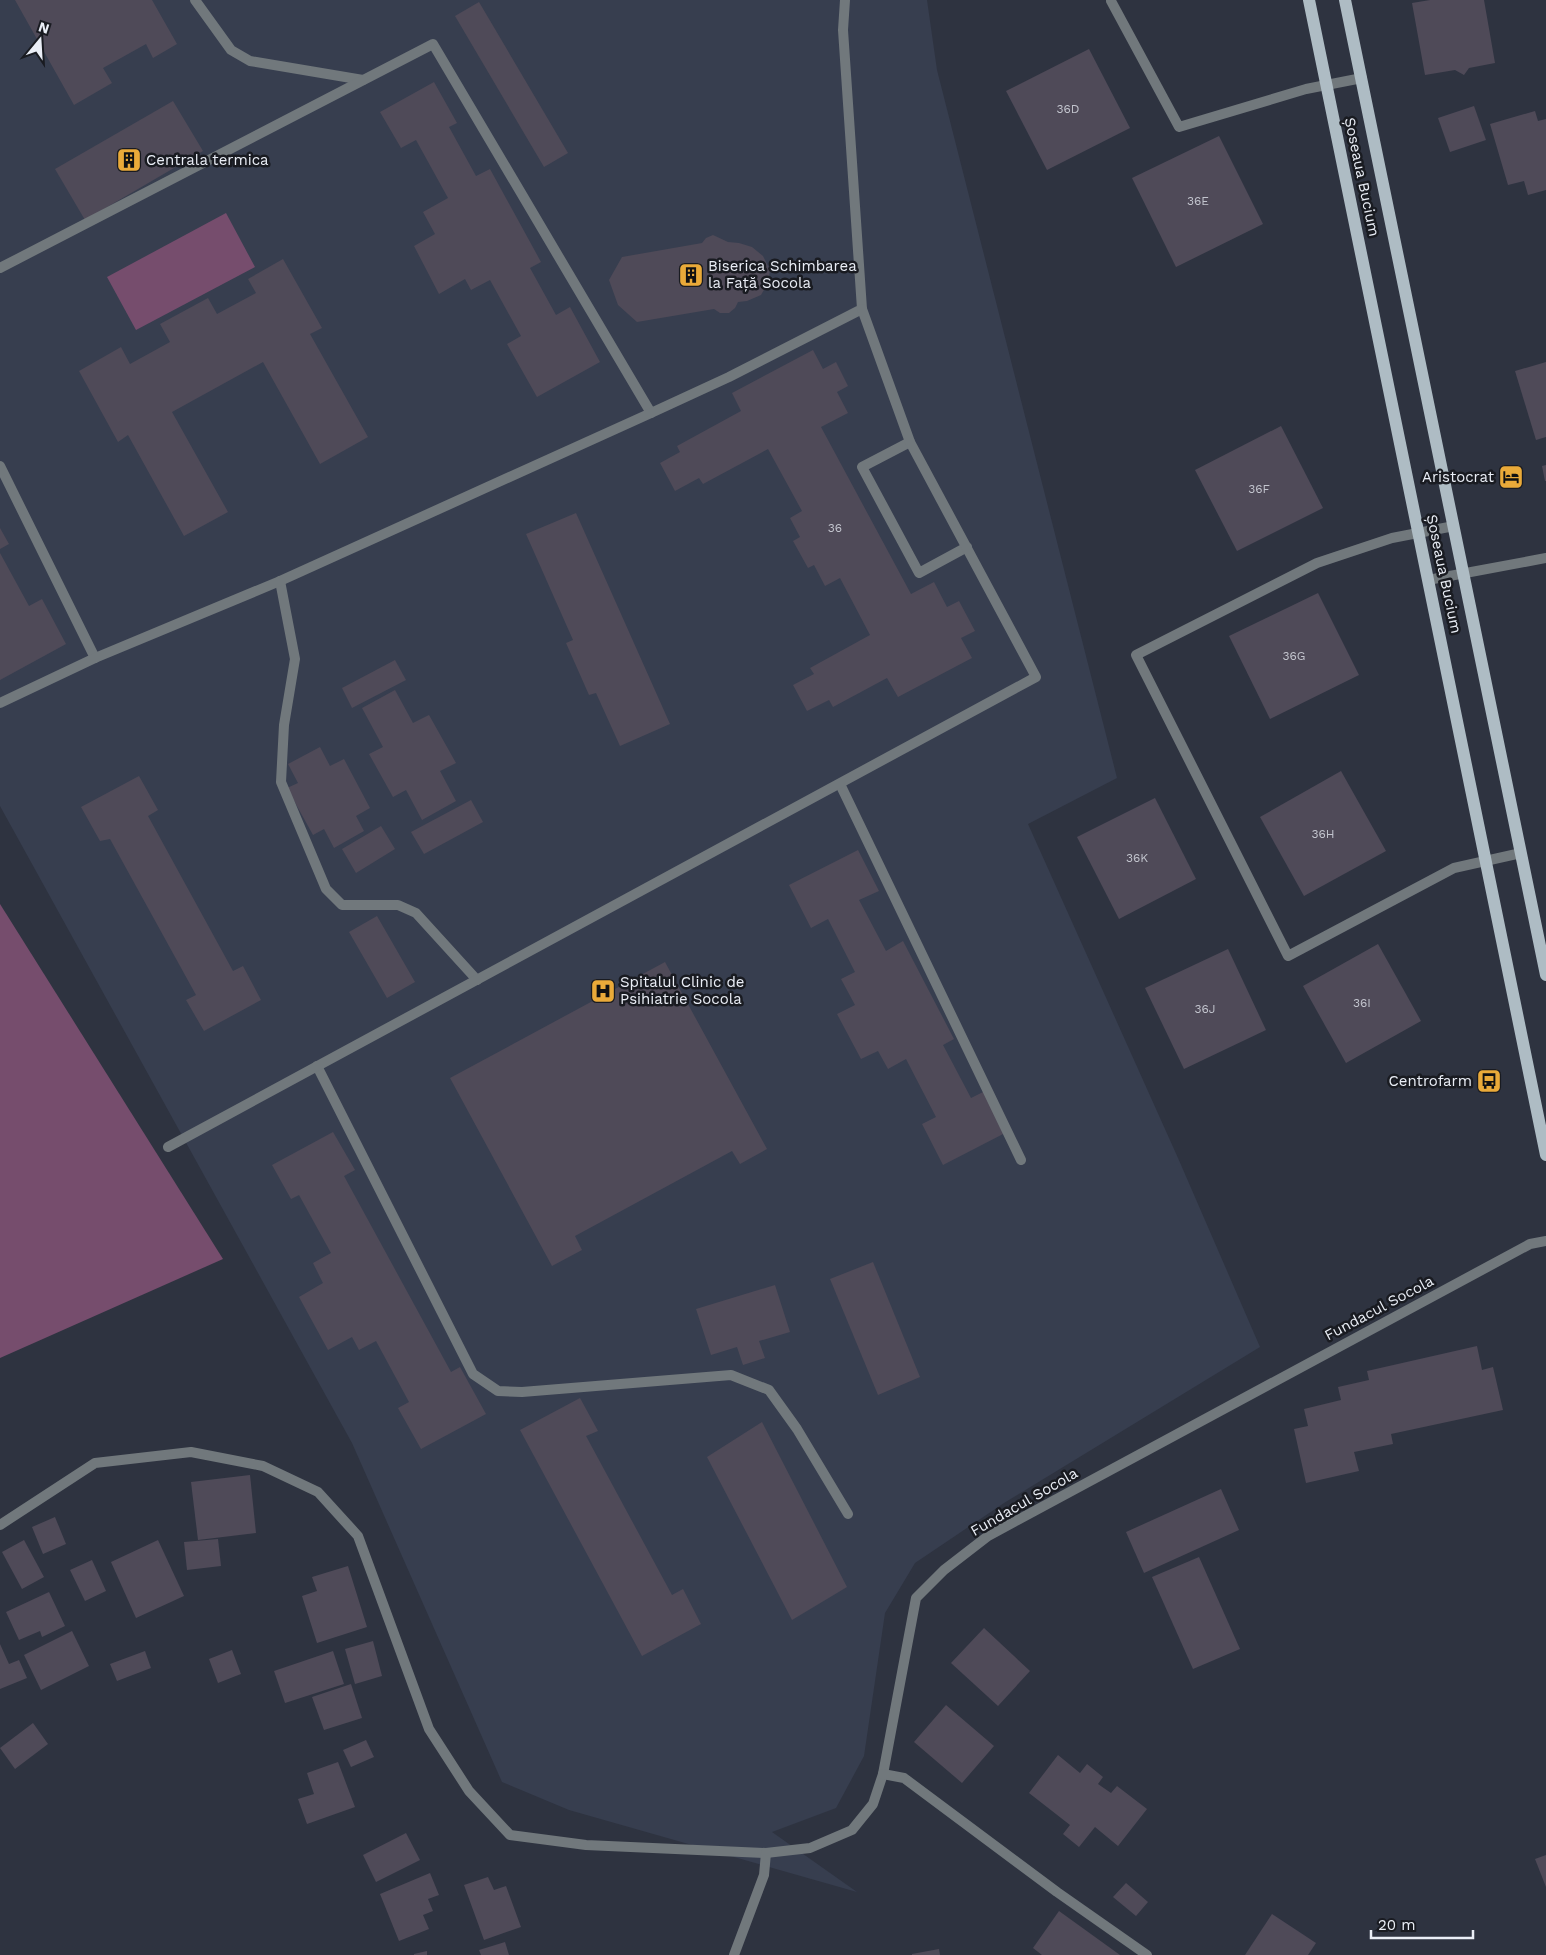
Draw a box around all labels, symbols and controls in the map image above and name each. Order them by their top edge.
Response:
north arrow [15,15,65,65]
text: N [37,18,51,37]
house number: 36D [1057,102,1079,116]
street label: Șoseaua Bucium [1341,116,1383,238]
building icon: Centrala termica [116,147,142,173]
place label: Centrala termica [146,151,269,169]
house number: 36E [1187,194,1209,208]
place label: Biserica Schimbarea la Față Socola [708,257,857,292]
building icon: Biserica Schimbarea la Față Socola [678,262,704,288]
hotel icon: Aristocrat [1498,464,1524,490]
place label: Aristocrat [1422,468,1495,486]
house number: 36F [1248,482,1270,496]
street label: Șoseaua Bucium [1423,513,1465,635]
house number: 36 [828,521,842,535]
house number: 36G [1283,649,1305,663]
house number: 36H [1311,827,1335,841]
house number: 36K [1126,851,1148,865]
place label: Spitalul Clinic de Psihiatrie Socola [620,973,744,1008]
hospital icon: Spitalul Clinic de Psihiatrie Socola [590,978,616,1004]
house number: 36I [1353,996,1371,1010]
house number: 36J [1194,1002,1216,1016]
bus stop icon: Centrofarm [1476,1068,1502,1094]
place label: Centrofarm [1388,1072,1472,1090]
street label: Fundacul Socola [1321,1271,1437,1344]
street label: Fundacul Socola [967,1464,1081,1540]
scale bar [1371,1908,1474,1940]
text: 20 m [1378,1916,1416,1934]

